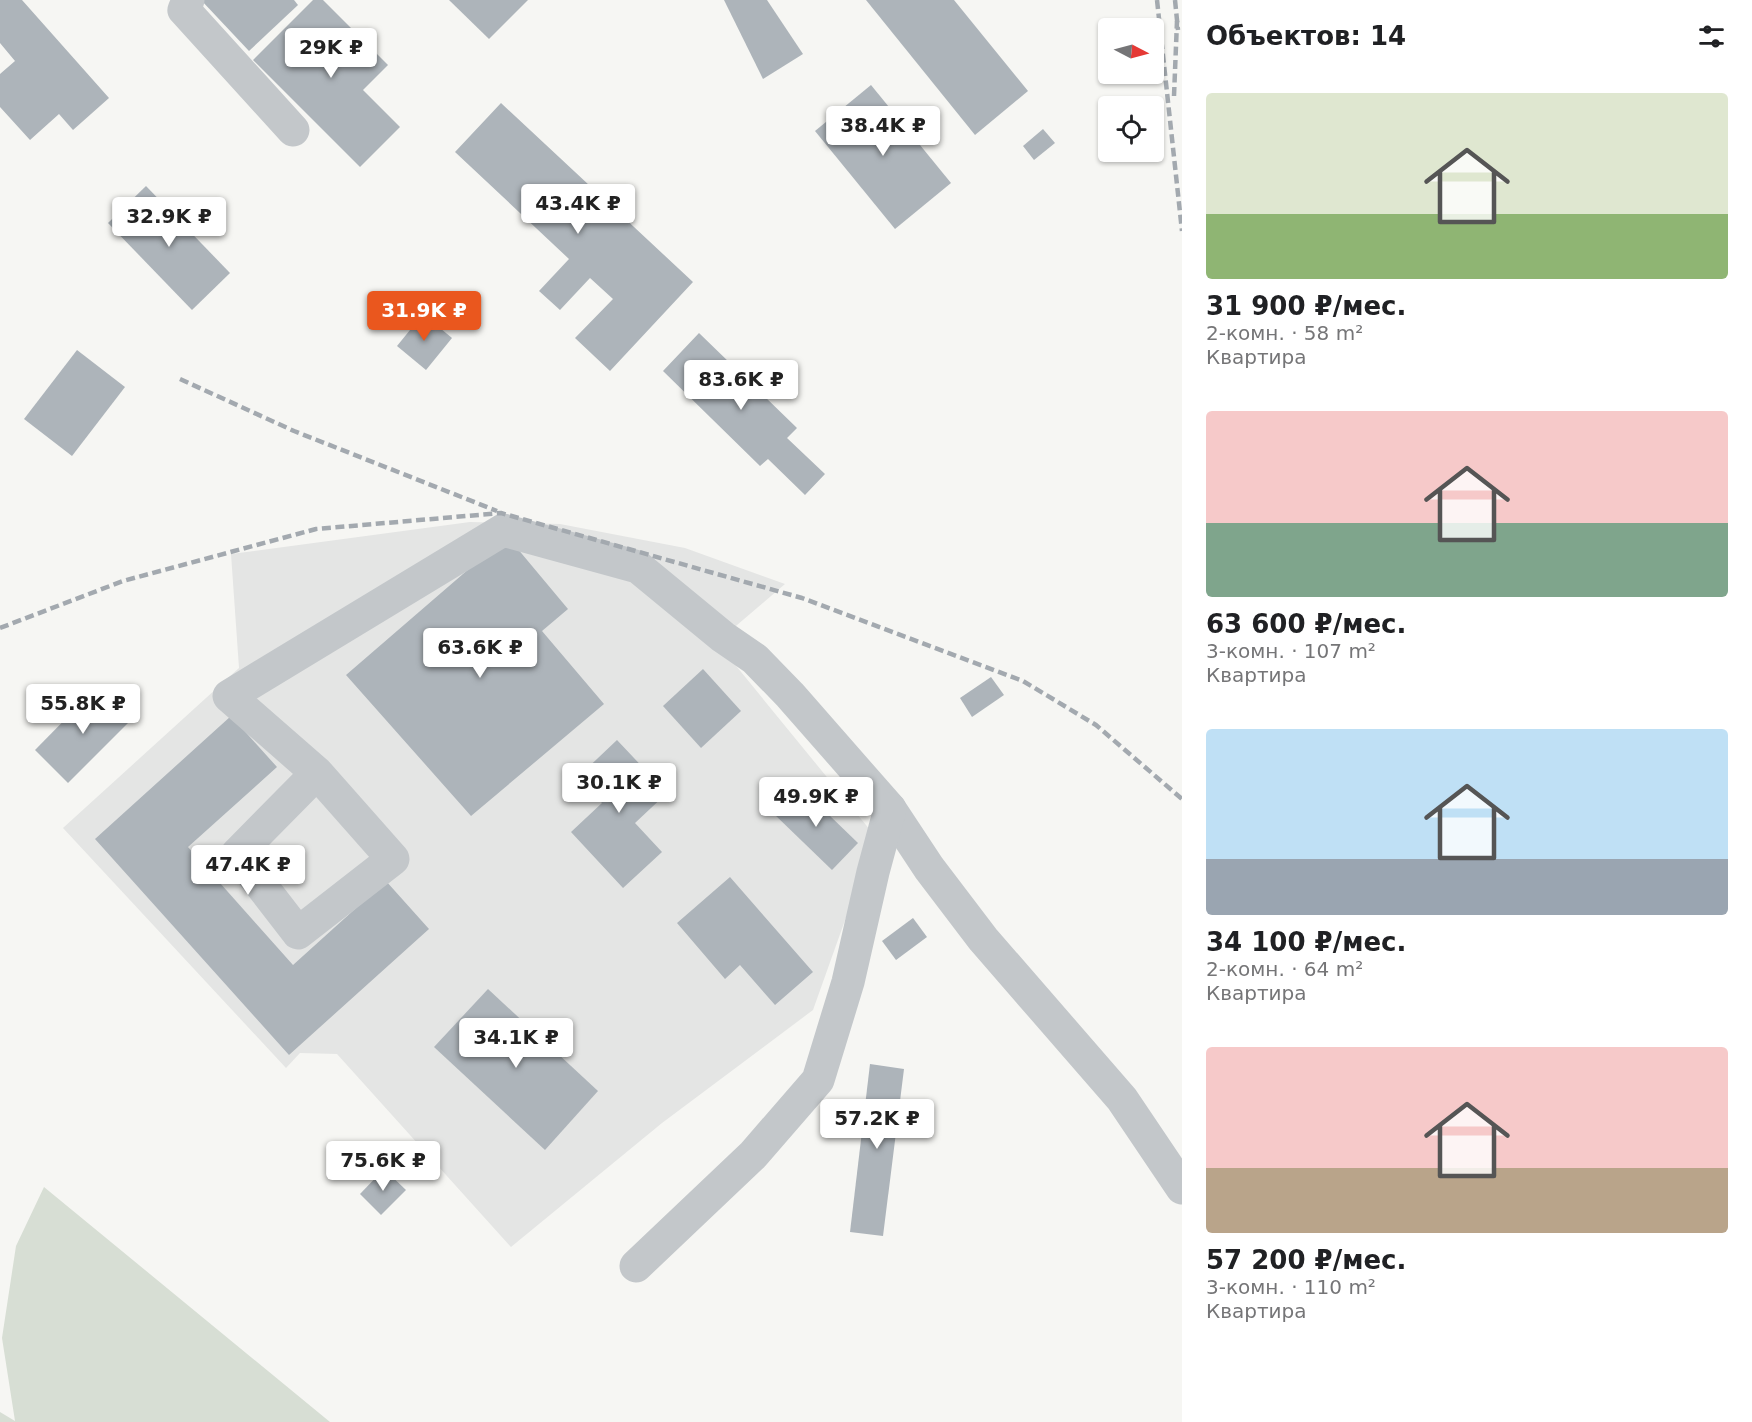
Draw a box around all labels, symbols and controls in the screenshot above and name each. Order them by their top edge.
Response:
north arrow [1098,18,1164,84]
map controls [1098,18,1164,162]
icon: filters [1695,20,1728,53]
text: Объектов: 14 [1206,21,1406,51]
pin: 29K ₽ [289,28,373,79]
text: 29K ₽ [299,35,363,59]
button: locate [1098,96,1164,162]
pin: 38.4K ₽ [828,106,938,157]
text: 38.4K ₽ [840,113,926,137]
icon: home [1413,132,1521,240]
pin: 43.4K ₽ [523,184,633,235]
text: 43.4K ₽ [535,191,621,215]
pin: 32.9K ₽ [114,197,224,248]
text: 32.9K ₽ [126,204,212,228]
pin: 31.9K ₽ [369,291,479,342]
text: 31 900 ₽/мес. [1206,291,1406,321]
text: 31.9K ₽ [381,298,467,322]
text: 2-комн. · 58 m² [1206,321,1363,345]
text: Квартира [1206,345,1307,369]
pin: 83.6K ₽ [686,360,796,411]
text: 83.6K ₽ [698,367,784,391]
icon: home [1413,450,1521,558]
text: 63 600 ₽/мес. [1206,609,1406,639]
pin: 63.6K ₽ [425,628,535,679]
text: 63.6K ₽ [437,635,523,659]
text: 3-комн. · 107 m² [1206,639,1376,663]
text: Квартира [1206,663,1307,687]
pin: 55.8K ₽ [28,684,138,735]
text: 55.8K ₽ [40,691,126,715]
pin: 30.1K ₽ [564,763,674,814]
icon: home [1413,768,1521,876]
text: 30.1K ₽ [576,770,662,794]
pin: 49.9K ₽ [761,777,871,828]
text: 49.9K ₽ [773,784,859,808]
pin: 47.4K ₽ [193,845,303,896]
text: 47.4K ₽ [205,852,291,876]
text: 34 100 ₽/мес. [1206,927,1406,957]
text: 2-комн. · 64 m² [1206,957,1363,981]
text: Квартира [1206,981,1307,1005]
pin: 34.1K ₽ [461,1018,571,1069]
text: 34.1K ₽ [473,1025,559,1049]
icon: home [1413,1086,1521,1194]
pin: 57.2K ₽ [822,1099,932,1150]
text: 57.2K ₽ [834,1106,920,1130]
pin: 75.6K ₽ [328,1141,438,1192]
text: 75.6K ₽ [340,1148,426,1172]
text: 57 200 ₽/мес. [1206,1245,1406,1275]
text: 3-комн. · 110 m² [1206,1275,1376,1299]
text: Квартира [1206,1299,1307,1323]

